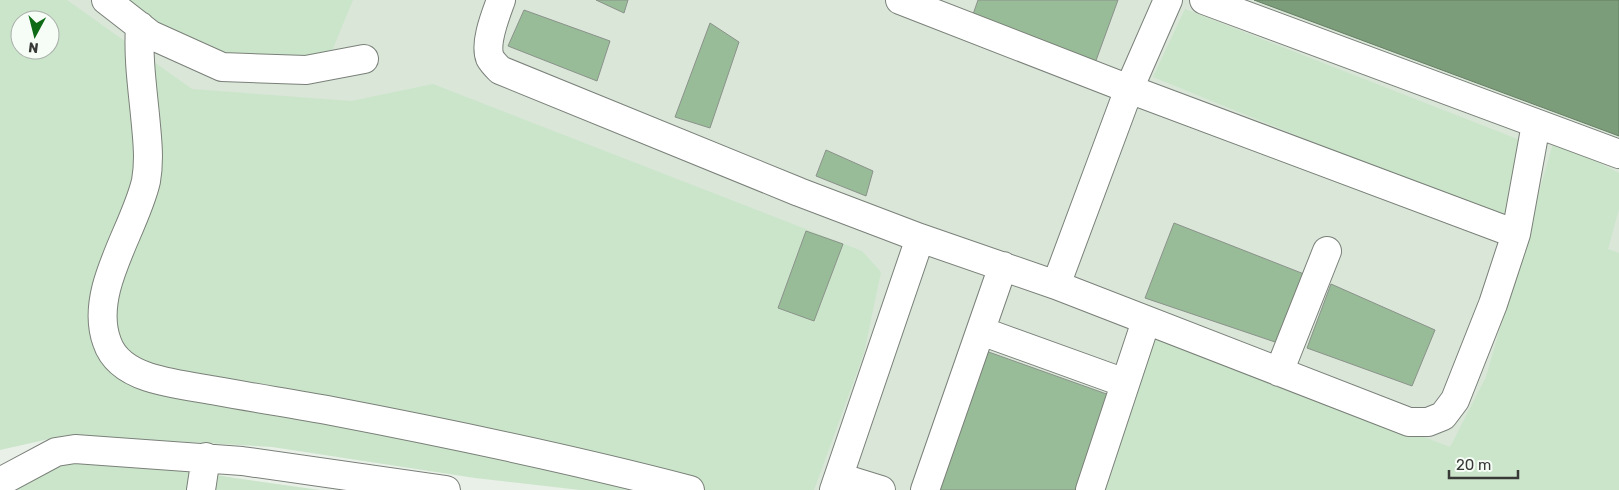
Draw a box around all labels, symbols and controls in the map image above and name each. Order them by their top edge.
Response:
north arrow [10,10,60,60]
text: N [27,38,40,56]
scale bar [1449,448,1518,480]
text: 20 m [1456,456,1491,474]

